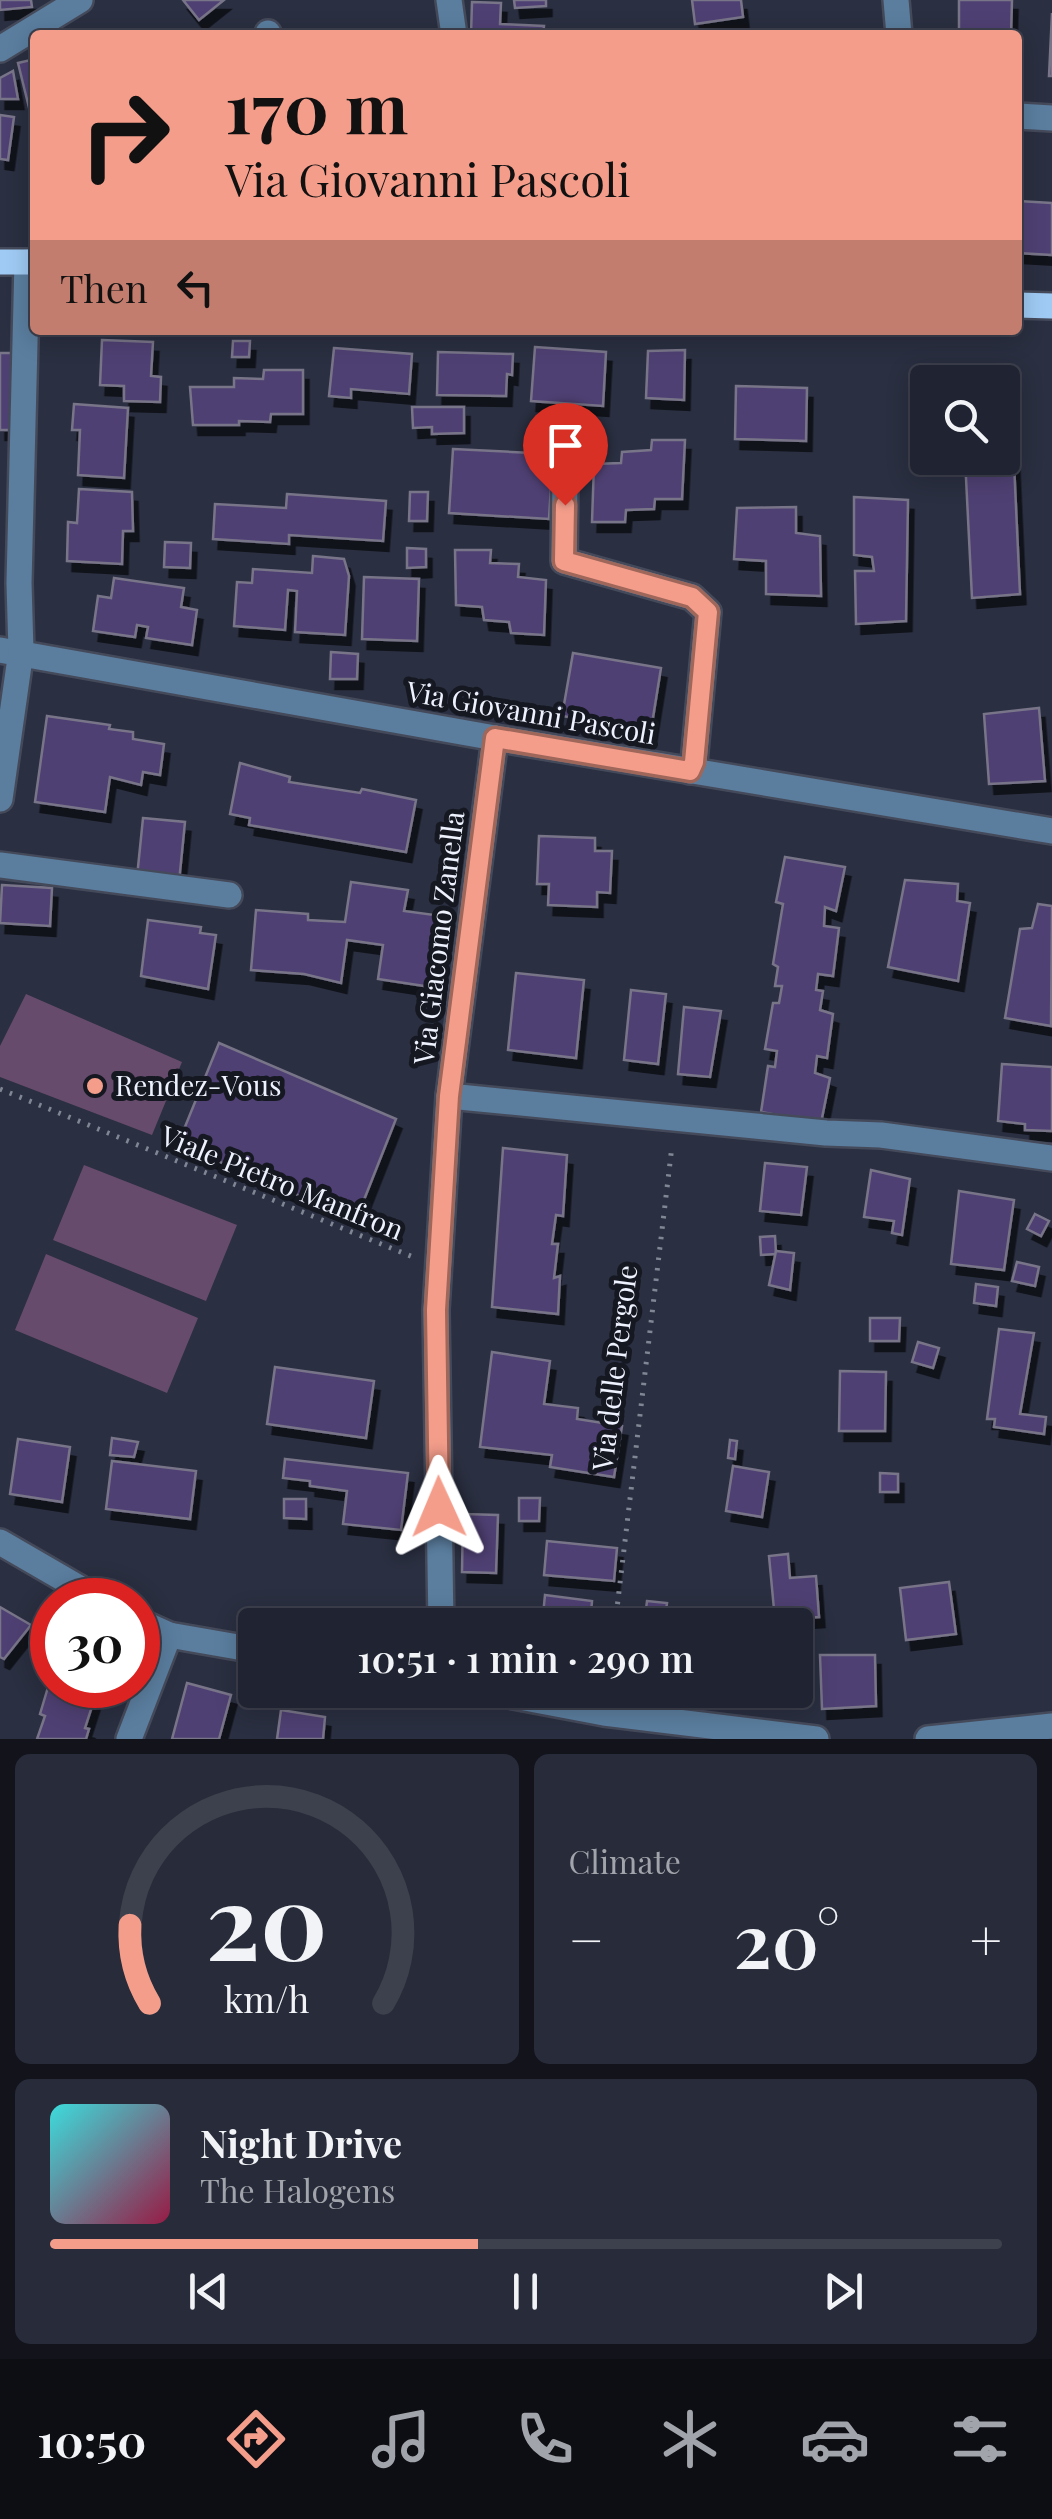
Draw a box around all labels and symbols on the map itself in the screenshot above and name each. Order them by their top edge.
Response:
pin [523,403,608,506]
street label: Via Giovanni Pascoli [403,671,659,752]
street label: Via Giacomo Zanella [403,809,471,1068]
place label: Rendez-Vous [115,1066,282,1103]
marker: Rendez-Vous [84,1075,106,1097]
street label: Viale Pietro Manfron [155,1116,410,1247]
street label: Via delle Pergole [582,1263,644,1474]
position arrow [387,1455,491,1559]
speed limit sign: 30 [30,1578,160,1708]

